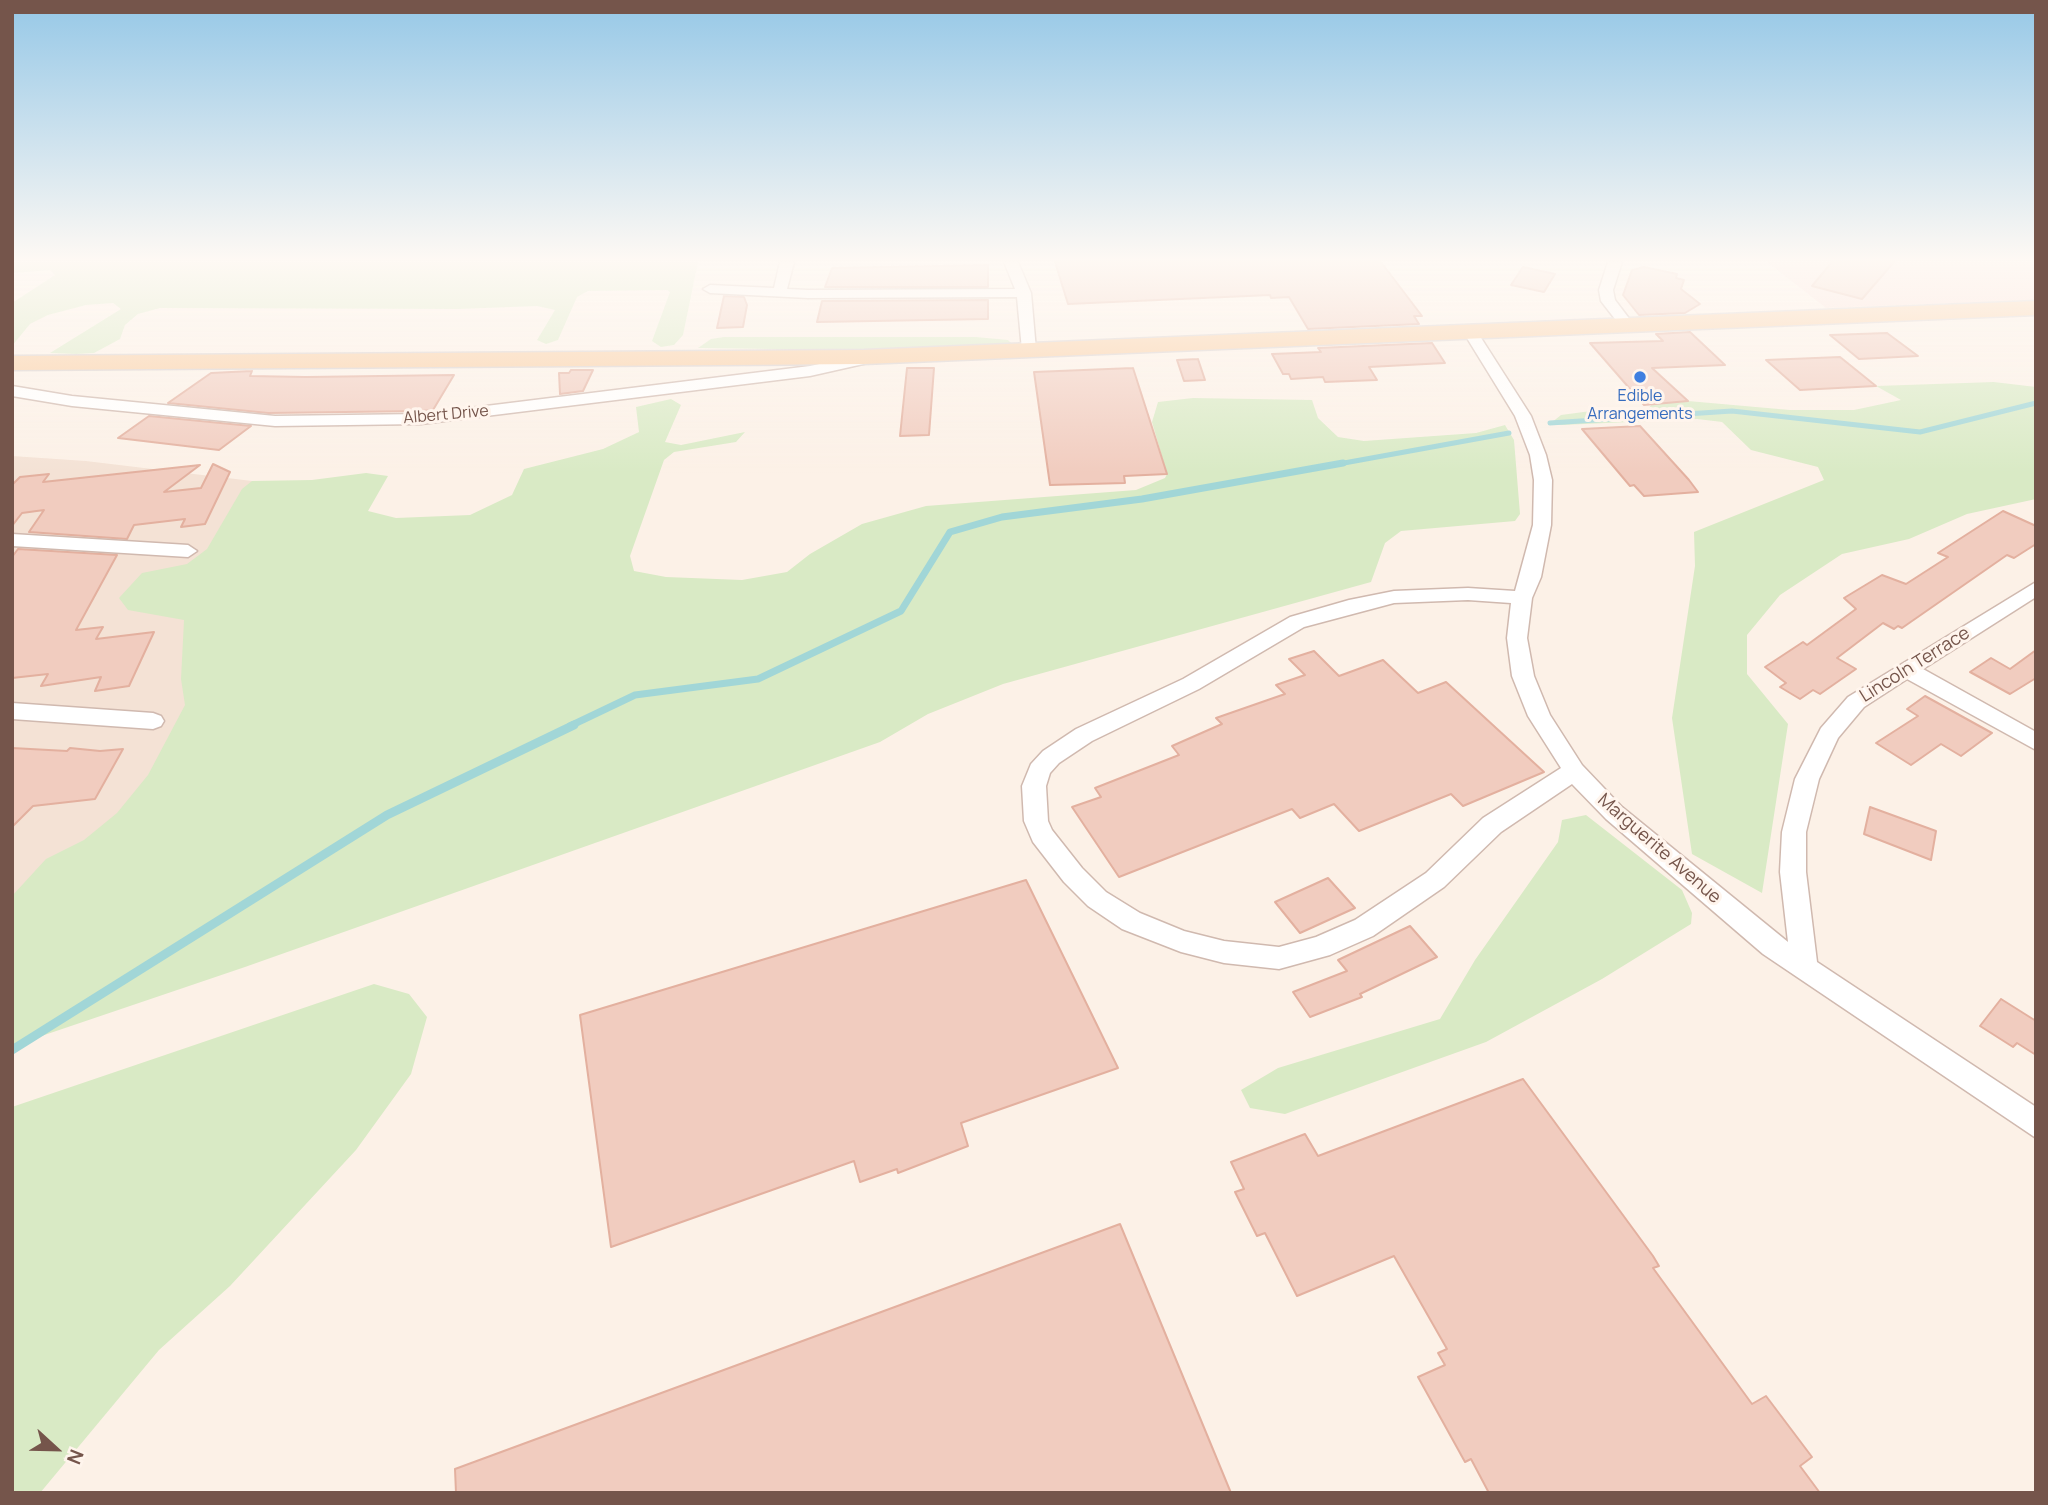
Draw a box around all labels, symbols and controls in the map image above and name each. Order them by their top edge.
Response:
marker: Edible Arrangements [1632,369,1648,385]
place label: Edible Arrangements [1587,387,1693,425]
street label: Albert Drive [403,402,489,428]
street label: Lincoln Terrace [1856,623,1974,707]
street label: Marguerite Avenue [1593,790,1725,908]
north arrow [21,1414,91,1484]
text: N [61,1446,90,1468]

